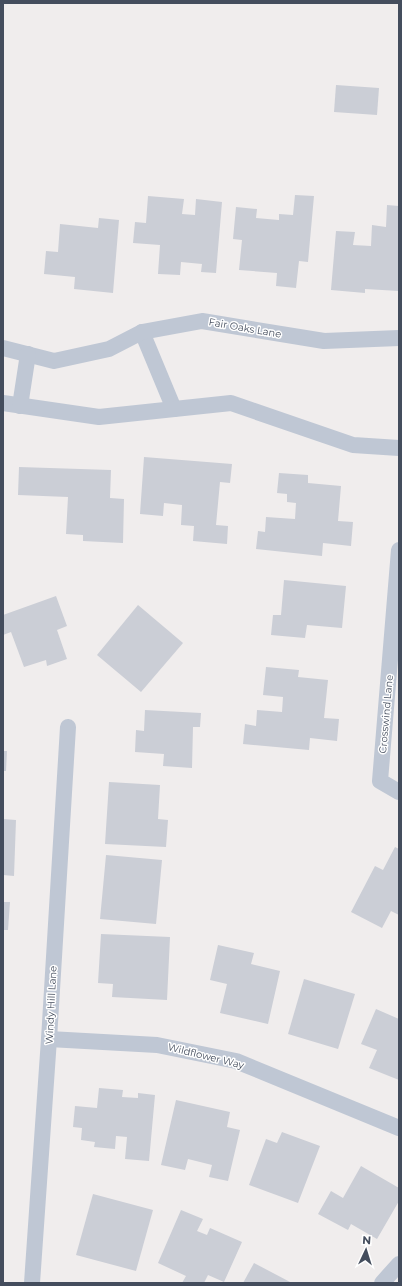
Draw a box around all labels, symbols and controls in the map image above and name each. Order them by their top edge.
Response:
street label: Fair Oaks Lane [208,315,282,341]
street label: Crosswind Lane [376,674,396,754]
street label: Windy Hill Lane [42,965,60,1045]
street label: Wildflower Way [166,1040,246,1072]
north arrow [346,1230,386,1270]
text: N [362,1233,372,1247]

